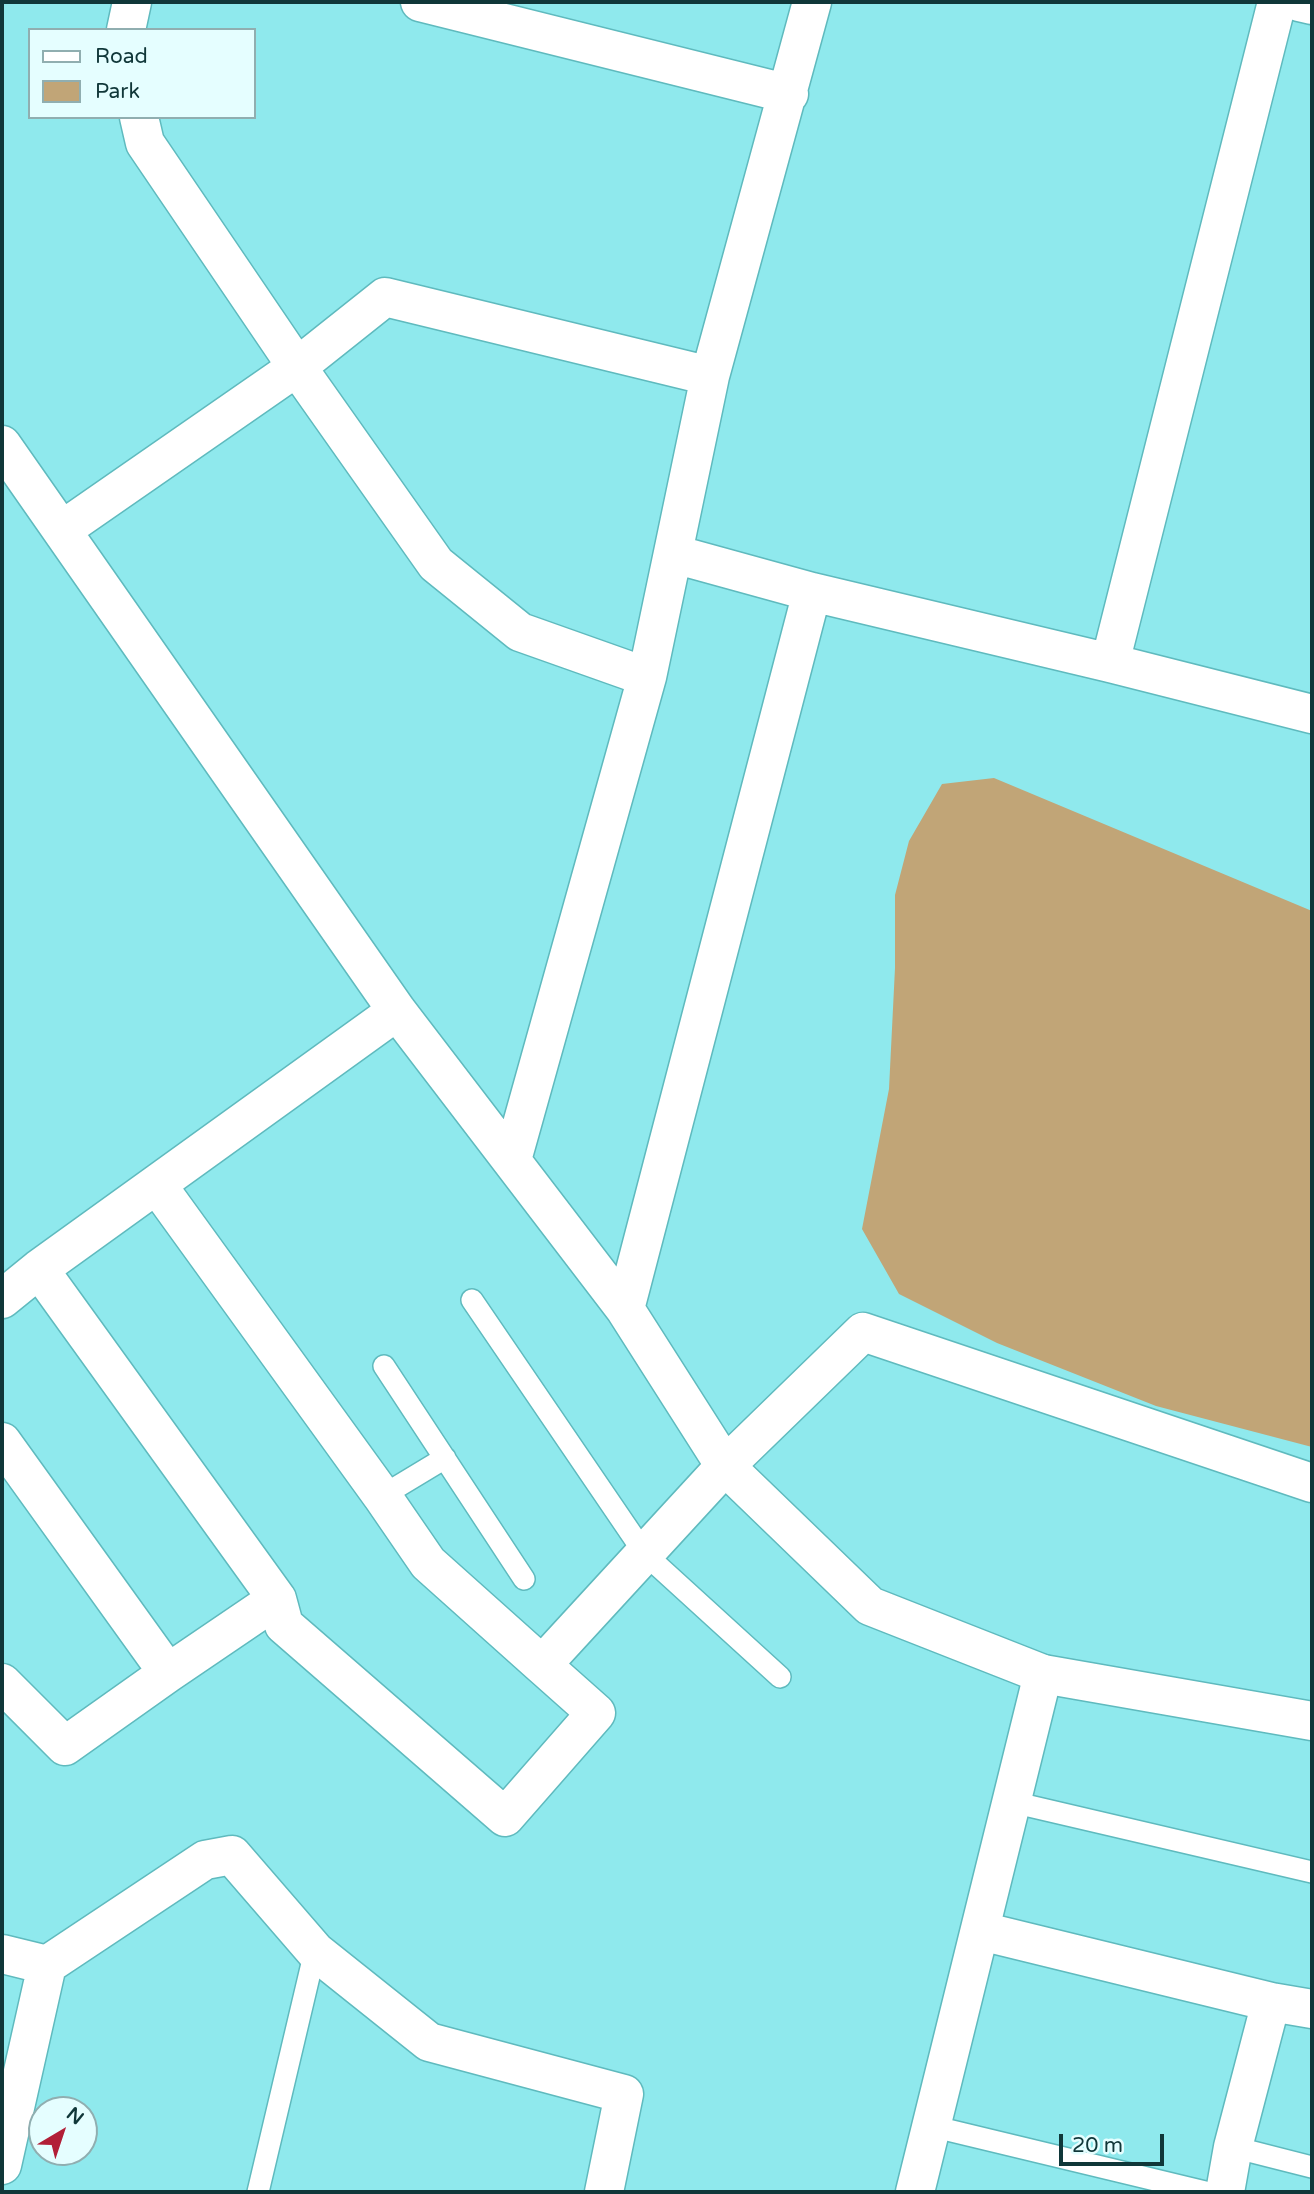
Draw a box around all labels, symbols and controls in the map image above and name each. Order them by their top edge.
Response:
legend [28,28,256,119]
text: Road [95,44,148,69]
text: Park [95,79,140,104]
north arrow [28,2096,98,2166]
text: N [62,2103,88,2130]
scale bar [1062,2120,1167,2164]
text: 20 m [1072,2133,1123,2158]

